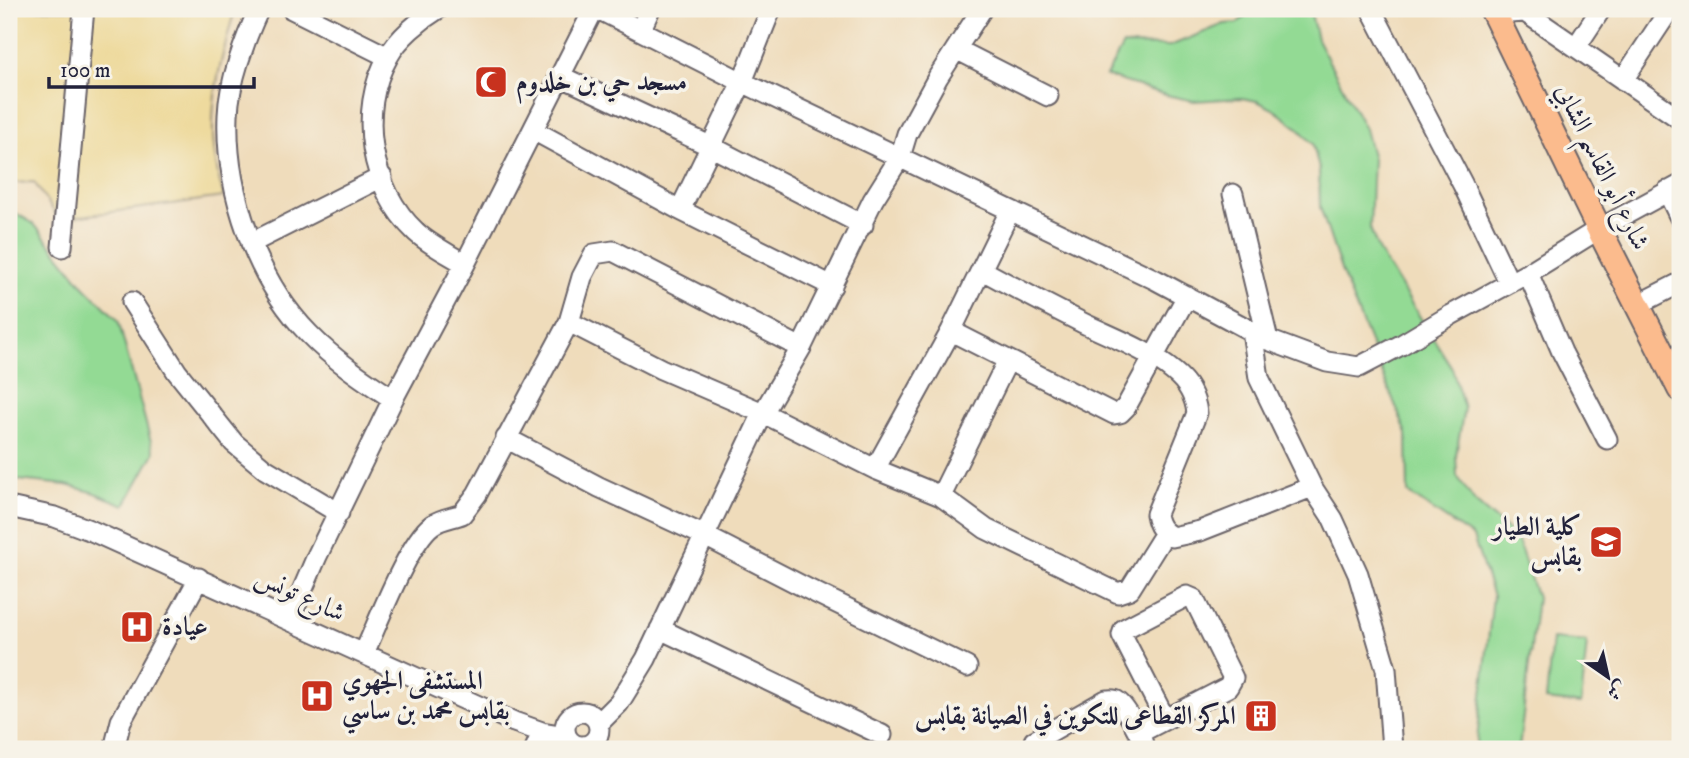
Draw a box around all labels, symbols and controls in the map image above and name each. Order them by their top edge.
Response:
scale bar [49,46,254,90]
text: 100 m [60,58,111,84]
mosque icon: مسجد حي بن خلدوم [472,63,510,101]
place label: مسجد حي بن خلدوم [516,66,687,104]
street label: شارع أبو القاسم الشابي [1540,77,1658,259]
place label: كلية الطيار بقابس [1490,511,1582,574]
school or university icon: كلية الطيار بقابس [1587,523,1625,561]
street label: شارع تونس [248,560,350,634]
hospital icon: عيادة [118,608,156,646]
place label: عيادة [162,611,208,644]
north arrow [1574,642,1644,712]
place label: المستشفى الجهوي بقابس محمد بن ساسي [342,665,510,734]
text: ش [1602,675,1631,705]
hospital icon: المستشفى الجهوي بقابس محمد بن ساسي [298,677,336,715]
building icon: المركز القطاعى للتكوين في الصيانة بقابس [1242,697,1280,735]
place label: المركز القطاعى للتكوين في الصيانة بقابس [915,700,1236,737]

